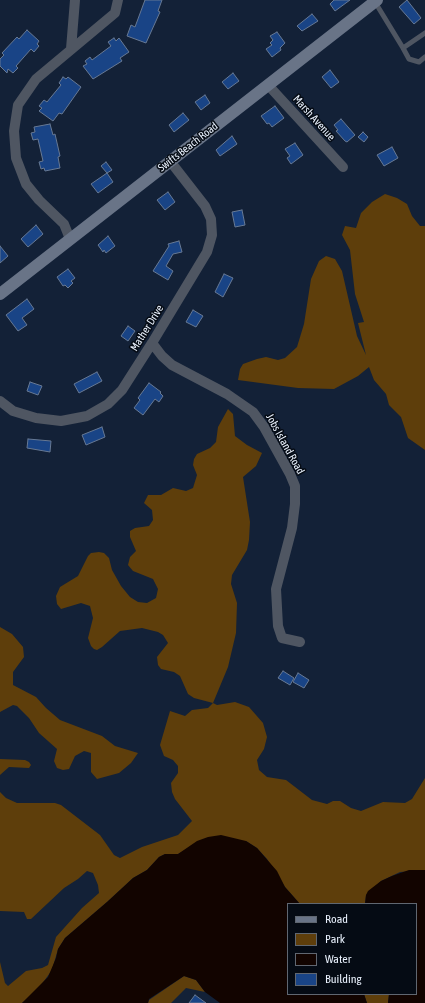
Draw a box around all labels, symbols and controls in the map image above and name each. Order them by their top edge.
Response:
street label: Marsh Avenue [290,92,338,144]
street label: Swifts Beach Road [155,120,221,174]
street label: Mather Drive [128,302,166,354]
street label: Jobs Island Road [263,411,307,477]
legend [287,903,417,995]
text: Road [325,912,348,926]
text: Park [325,932,345,946]
text: Water [325,952,351,966]
text: Building [325,972,362,986]

